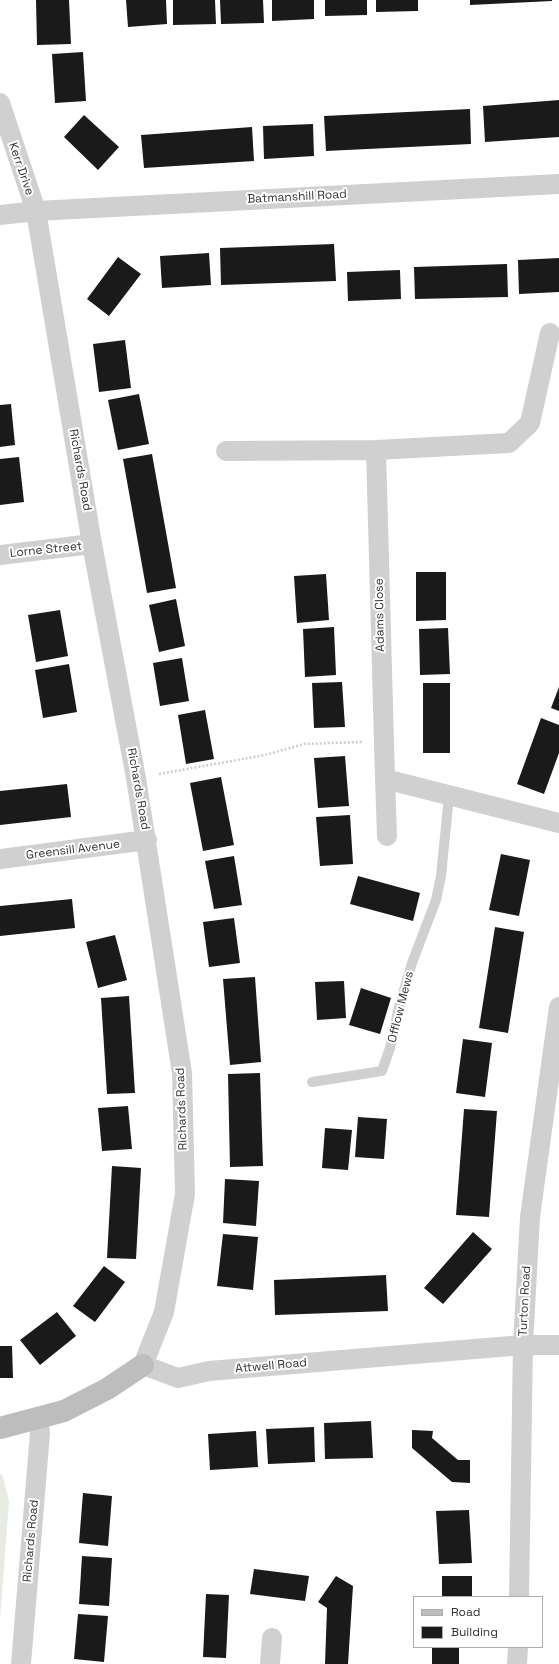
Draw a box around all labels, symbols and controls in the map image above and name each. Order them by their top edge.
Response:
street label: Kerr Drive [5,141,37,197]
street label: Batmanshill Road [247,187,347,207]
street label: Richards Road [66,428,94,512]
street label: Lorne Street [9,539,83,561]
street label: Adams Close [372,578,388,652]
street label: Richards Road [124,747,152,831]
street label: Greensill Avenue [25,837,121,863]
street label: Offlow Mews [385,970,417,1044]
street label: Richards Road [173,1067,191,1151]
street label: Turton Road [516,1265,534,1337]
street label: Attwell Road [235,1356,307,1376]
street label: Richards Road [20,1499,42,1583]
legend [413,1596,543,1648]
text: Road [451,1604,480,1620]
text: Building [451,1624,498,1640]

